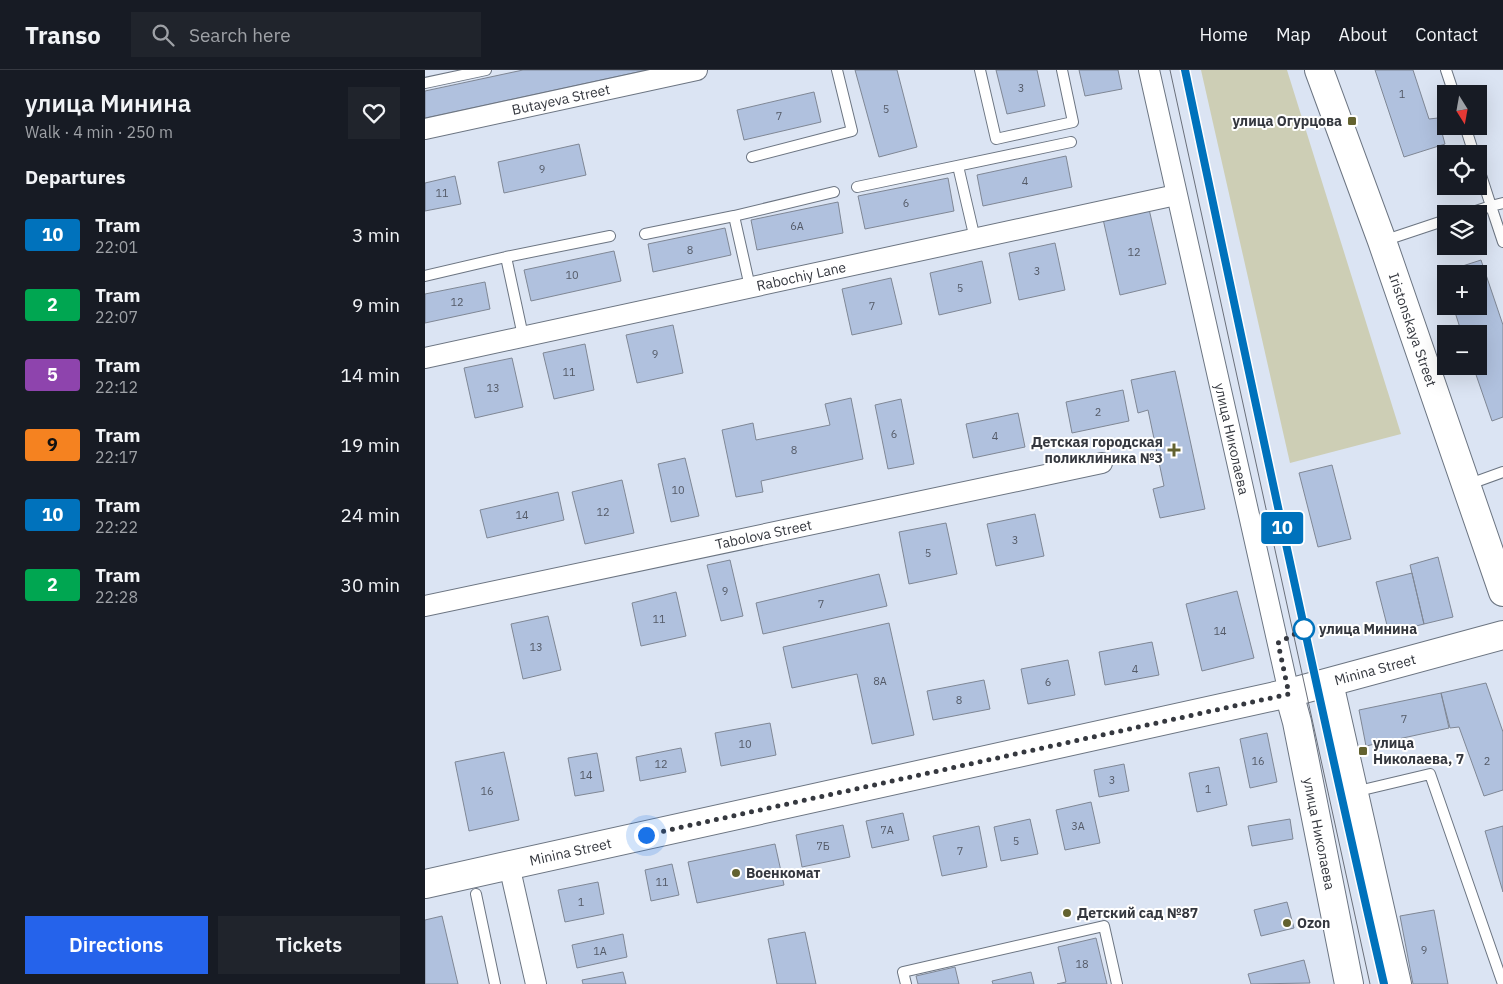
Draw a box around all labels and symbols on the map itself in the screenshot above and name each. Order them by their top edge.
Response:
street label: Butayeva Street [510,80,612,119]
house number: 3 [1018,81,1024,95]
north arrow [1437,85,1487,135]
house number: 1 [1399,87,1406,101]
house number: 5 [883,102,889,116]
house number: 7 [776,109,782,123]
place label: улица Огурцова [1232,112,1342,130]
marker: улица Огурцова [1346,115,1358,127]
house number: 9 [539,162,545,176]
house number: 4 [1022,174,1029,188]
house number: 11 [435,186,449,200]
house number: 6 [903,196,909,210]
house number: 6А [790,219,804,233]
house number: 8 [687,243,693,257]
house number: 12 [1127,245,1141,259]
street label: Rabochiy Lane [755,258,848,295]
house number: 3 [1034,264,1040,278]
house number: 10 [565,268,579,282]
street label: Iristonskaya Street [1385,270,1441,389]
house number: 5 [957,281,963,295]
house number: 12 [450,295,464,309]
house number: 7 [869,299,875,313]
house number: 9 [652,347,658,361]
house number: 11 [562,365,576,379]
house number: 13 [486,381,500,395]
street label: улица Николаева [1211,381,1253,497]
house number: 2 [1095,405,1101,419]
house number: 6 [891,427,897,441]
house number: 4 [992,429,999,443]
place label: Детская городская поликлиника №3 [1031,433,1163,467]
house number: 8 [791,443,797,457]
marker: Детская городская поликлиника №3 [1167,443,1181,457]
house number: 10 [671,483,685,497]
house number: 12 [596,505,610,519]
house number: 14 [515,508,529,522]
line badge: 10 [1259,512,1305,544]
street label: Tabolova Street [714,516,813,553]
house number: 3 [1012,533,1018,547]
house number: 5 [925,546,931,560]
house number: 9 [722,584,728,598]
house number: 7 [818,597,824,611]
house number: 11 [652,612,666,626]
marker: улица Минина [1293,618,1315,640]
place label: улица Минина [1319,620,1417,638]
house number: 14 [1213,624,1227,638]
house number: 13 [529,640,543,654]
street label: Minina Street [1332,650,1418,689]
house number: 4 [1132,662,1139,676]
house number: 8А [873,674,887,688]
house number: 6 [1045,675,1051,689]
house number: 8 [956,693,962,707]
house number: 7 [1401,712,1407,726]
place label: улица Николаева, 7 [1373,734,1464,768]
house number: 10 [738,737,752,751]
marker: улица Николаева, 7 [1357,745,1369,757]
house number: 16 [1251,754,1265,768]
house number: 2 [1484,754,1490,768]
house number: 12 [654,757,668,771]
house number: 14 [579,768,593,782]
house number: 3 [1109,773,1115,787]
street label: улица Николаева [1299,776,1339,892]
house number: 1 [1205,782,1212,796]
house number: 16 [480,784,494,798]
house number: 3А [1071,819,1085,833]
your location [634,823,659,848]
house number: 7А [880,823,894,837]
street label: Minina Street [528,834,613,870]
house number: 5 [1013,834,1019,848]
house number: 7Б [816,839,830,853]
house number: 7 [957,844,963,858]
place label: Военкомат [746,864,821,882]
marker: Военкомат [730,867,742,879]
house number: 11 [655,875,669,889]
house number: 1 [578,895,585,909]
place label: Детский сад №87 [1077,904,1198,922]
marker: Детский сад №87 [1061,907,1073,919]
place label: Ozon [1297,914,1330,932]
marker: Ozon [1281,917,1293,929]
house number: 9 [1421,943,1427,957]
house number: 1А [593,944,607,958]
house number: 18 [1075,957,1089,971]

